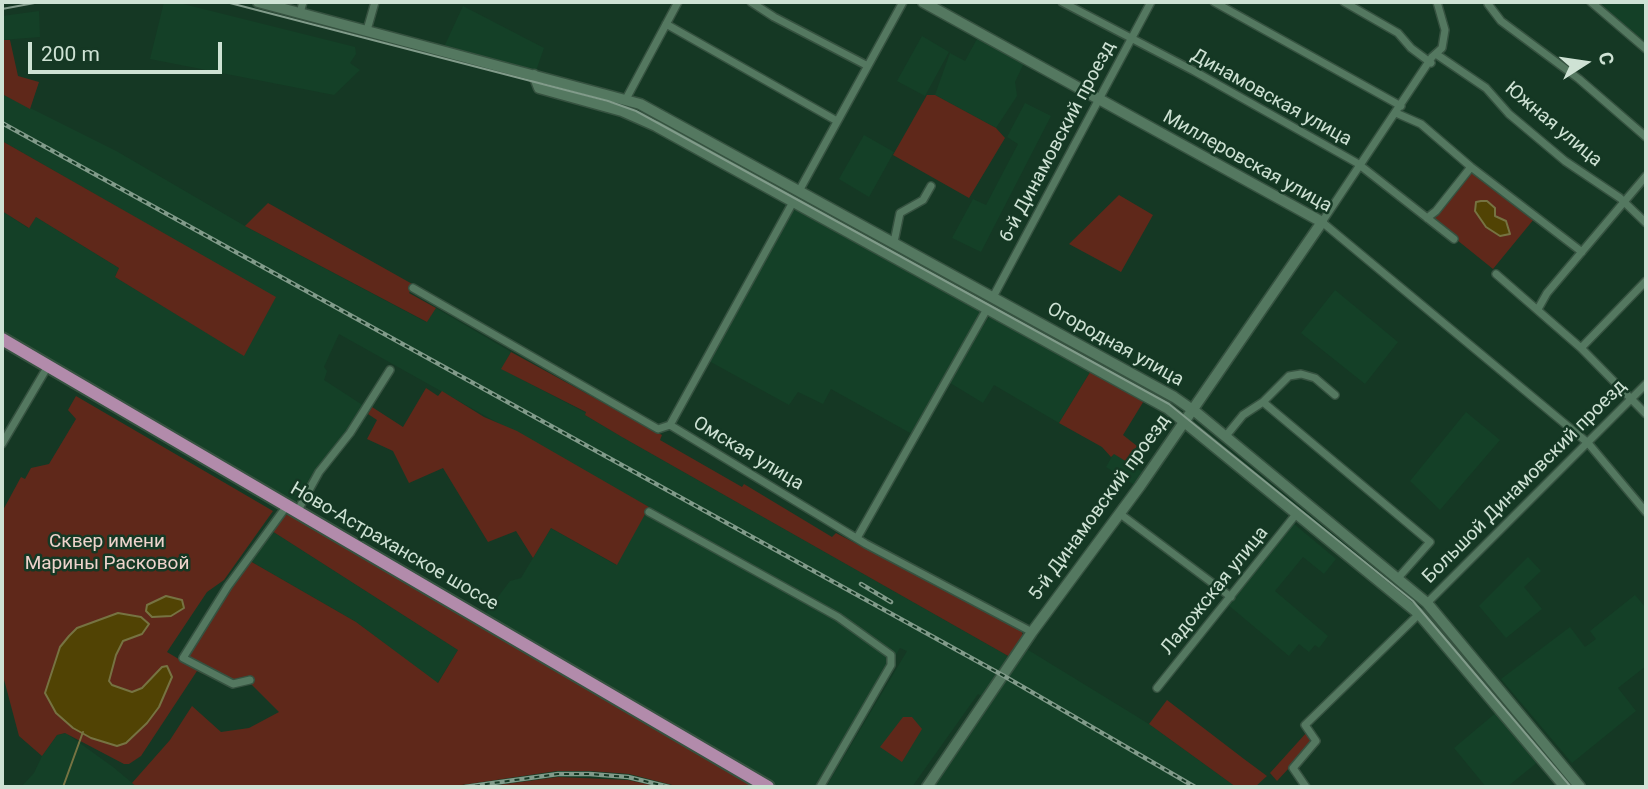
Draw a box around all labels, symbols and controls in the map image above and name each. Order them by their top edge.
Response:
scale bar [32,28,226,72]
north arrow [1550,28,1620,98]
street label: 6-й Динамовский проезд [995,38,1121,246]
text: 200 m [41,42,100,66]
street label: Динамовская улица [1187,44,1355,152]
text: С [1593,50,1619,67]
street label: Южная улица [1500,78,1606,172]
street label: Миллеровская улица [1158,106,1336,218]
street label: Огородная улица [1043,298,1187,392]
street label: Большой Динамовский проезд [1418,375,1632,589]
street label: 5-й Динамовский проезд [1025,411,1175,605]
street label: Омская улица [689,412,807,496]
street label: Ново-Астраханское шоссе [286,478,502,616]
street label: Ладожская улица [1156,522,1274,660]
park label: Сквер имени Марины Расковой [25,531,189,575]

